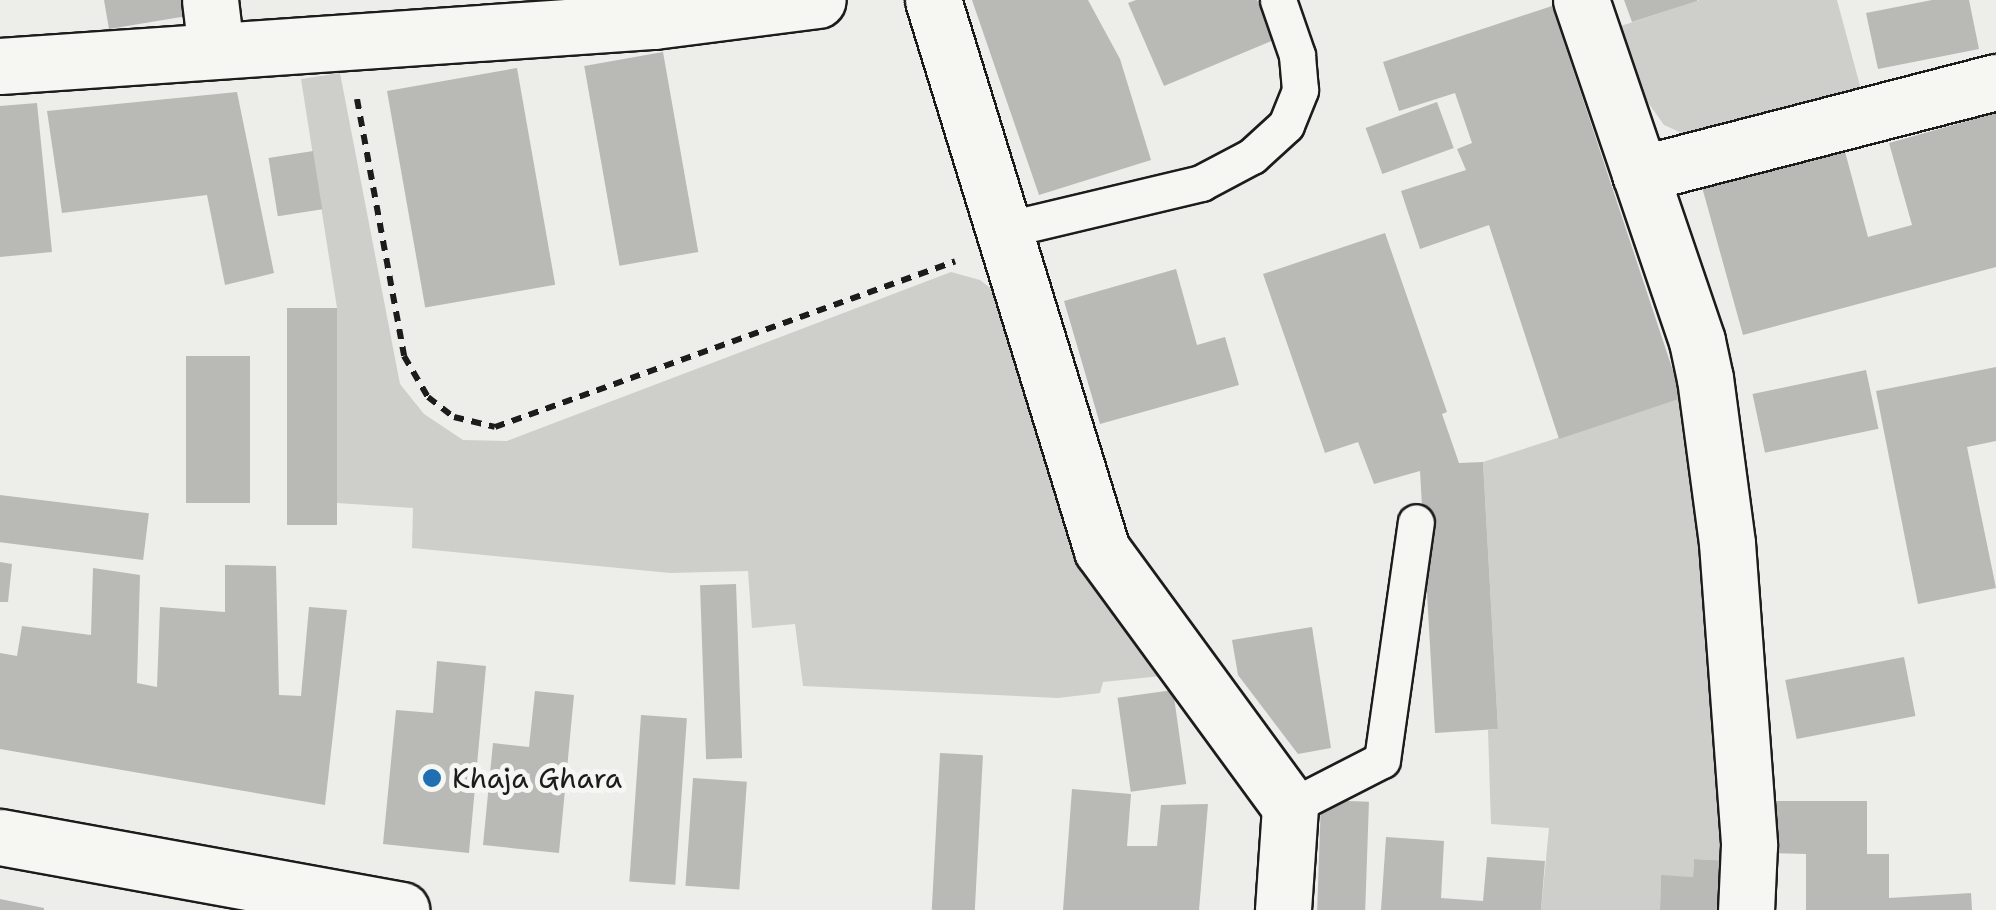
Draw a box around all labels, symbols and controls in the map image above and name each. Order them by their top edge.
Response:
place label: Khaja Ghara [452,761,622,795]
marker: Khaja Ghara [421,767,443,789]

